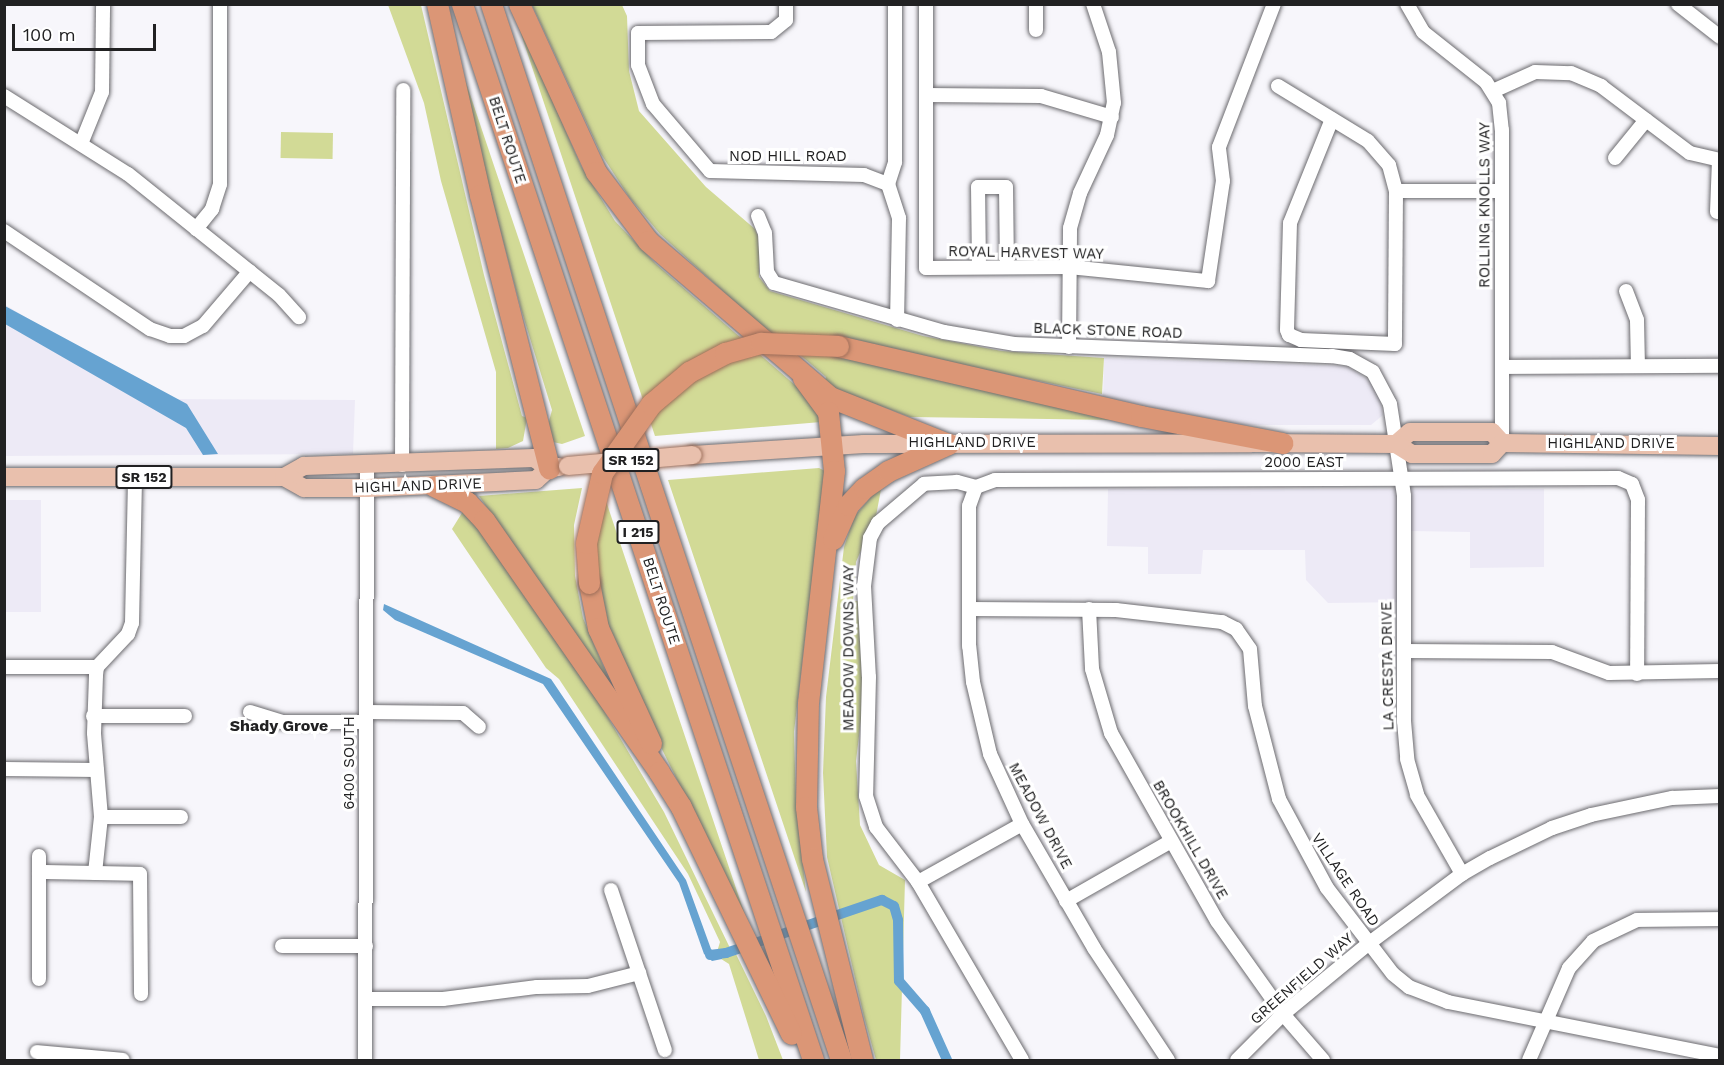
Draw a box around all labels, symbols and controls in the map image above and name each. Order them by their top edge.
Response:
scale bar [15,12,159,50]
text: 100 m [23,24,76,45]
street label: BELT ROUTE [484,94,530,186]
street label: ROLLING KNOLLS WAY [1476,122,1494,288]
street label: NOD HILL ROAD [729,148,847,166]
street label: ROYAL HARVEST WAY [947,243,1105,263]
street label: BLACK STONE ROAD [1033,319,1183,343]
street label: HIGHLAND DRIVE [908,434,1036,452]
street label: HIGHLAND DRIVE [1547,435,1675,453]
road number: SR 152 [601,449,661,471]
street label: 2000 EAST [1264,454,1344,472]
road number: SR 152 [114,466,174,488]
street label: HIGHLAND DRIVE [354,475,482,497]
road number: I 215 [616,521,660,543]
street label: BELT ROUTE [638,555,684,647]
street label: MEADOW DOWNS WAY [840,564,858,732]
street label: LA CRESTA DRIVE [1378,601,1398,731]
district label: Shady Grove [230,716,328,736]
street label: 6400 SOUTH [341,716,359,810]
street label: MEADOW DRIVE [1004,760,1076,872]
street label: BROOKHILL DRIVE [1148,777,1232,903]
street label: VILLAGE ROAD [1307,830,1383,930]
street label: GREENFIELD WAY [1247,929,1357,1029]

